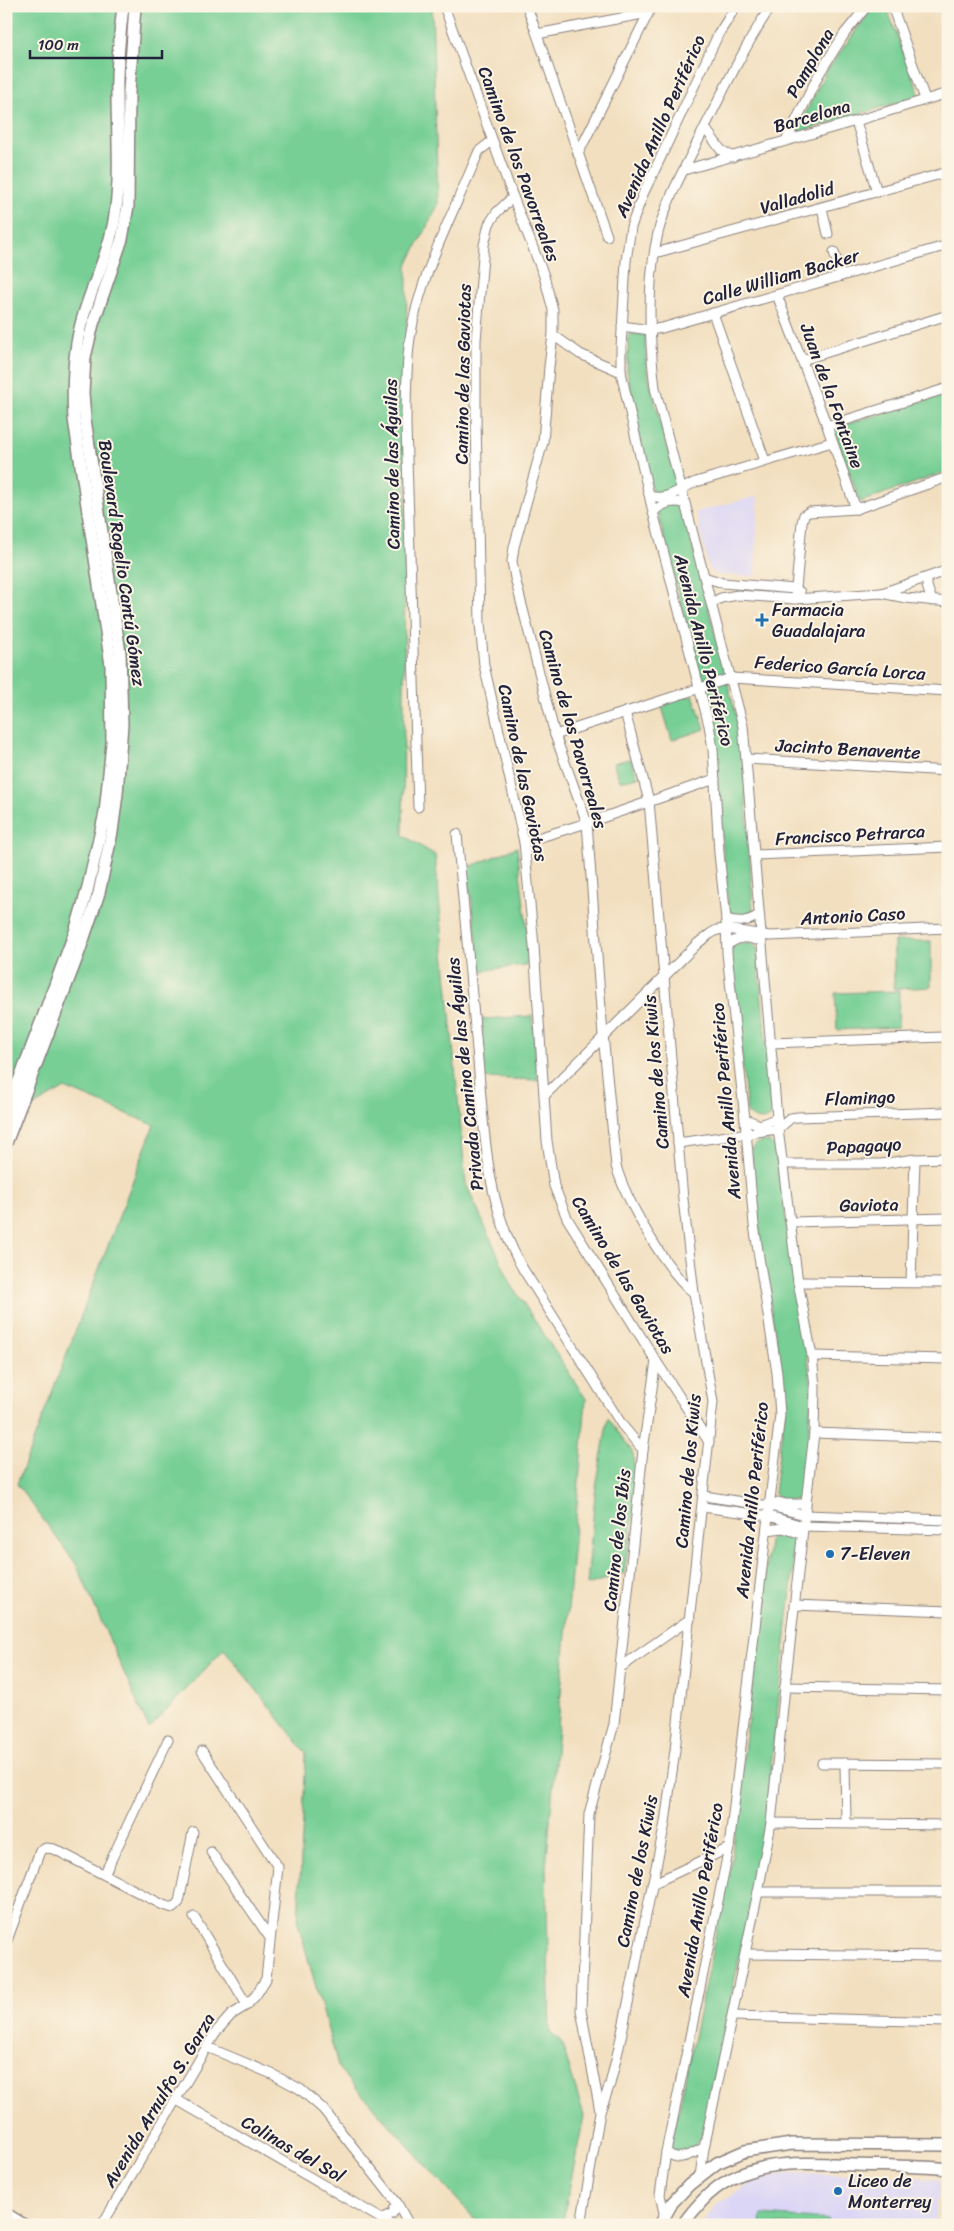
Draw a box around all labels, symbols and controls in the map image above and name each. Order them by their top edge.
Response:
street label: Pamplona [777,22,843,104]
scale bar [30,28,162,60]
street label: Avenida Anillo Periférico [605,29,715,223]
text: 100 m [38,32,79,58]
street label: Camino de los Pavorreales [469,62,570,267]
street label: Barcelona [770,90,854,142]
street label: Valladolid [756,172,839,224]
street label: Calle William Backer [699,239,865,315]
street label: Camino de las Gaviotas [445,283,481,465]
street label: Juan de la Fontaine [791,318,873,473]
street label: Camino de las Águilas [374,378,409,550]
street label: Boulevard Rogelio Cantú Gómez [89,438,155,689]
street label: Avenida Anillo Periférico [664,550,743,750]
place label: Farmacia Guadalajara [772,594,865,647]
marker: Farmacia Guadalajara [756,614,768,626]
street label: Camino de los Pavorreales [529,625,617,833]
street label: Federico García Lorca [754,646,927,690]
street label: Camino de las Gaviotas [489,681,558,865]
street label: Jacinto Benavente [774,729,921,769]
street label: Francisco Petrarca [774,815,926,855]
street label: Antonio Caso [799,897,906,935]
street label: Privada Camino de las Águilas [437,955,493,1192]
street label: Camino de los Kiwis [633,993,679,1150]
street label: Avenida Anillo Periférico [701,1001,751,1202]
street label: Flamingo [824,1081,896,1115]
street label: Papagayo [826,1128,902,1164]
street label: Gaviota [839,1188,899,1222]
street label: Camino de las Gaviotas [563,1189,684,1361]
street label: Camino de los Kiwis [665,1392,711,1549]
street label: Avenida Anillo Periférico [726,1400,778,1601]
street label: Camino de los Ibis [594,1467,640,1613]
place label: 7-Eleven [840,1538,911,1570]
marker: 7-Eleven [824,1548,836,1560]
street label: Camino de los Kiwis [607,1791,668,1950]
street label: Avenida Anillo Periférico [667,1800,733,2001]
street label: Avenida Arnulfo S. Garza [93,2006,224,2195]
street label: Colinas del Sol [235,2106,352,2192]
place label: Liceo de Monterrey [848,2165,932,2218]
marker: Liceo de Monterrey [832,2185,844,2197]

